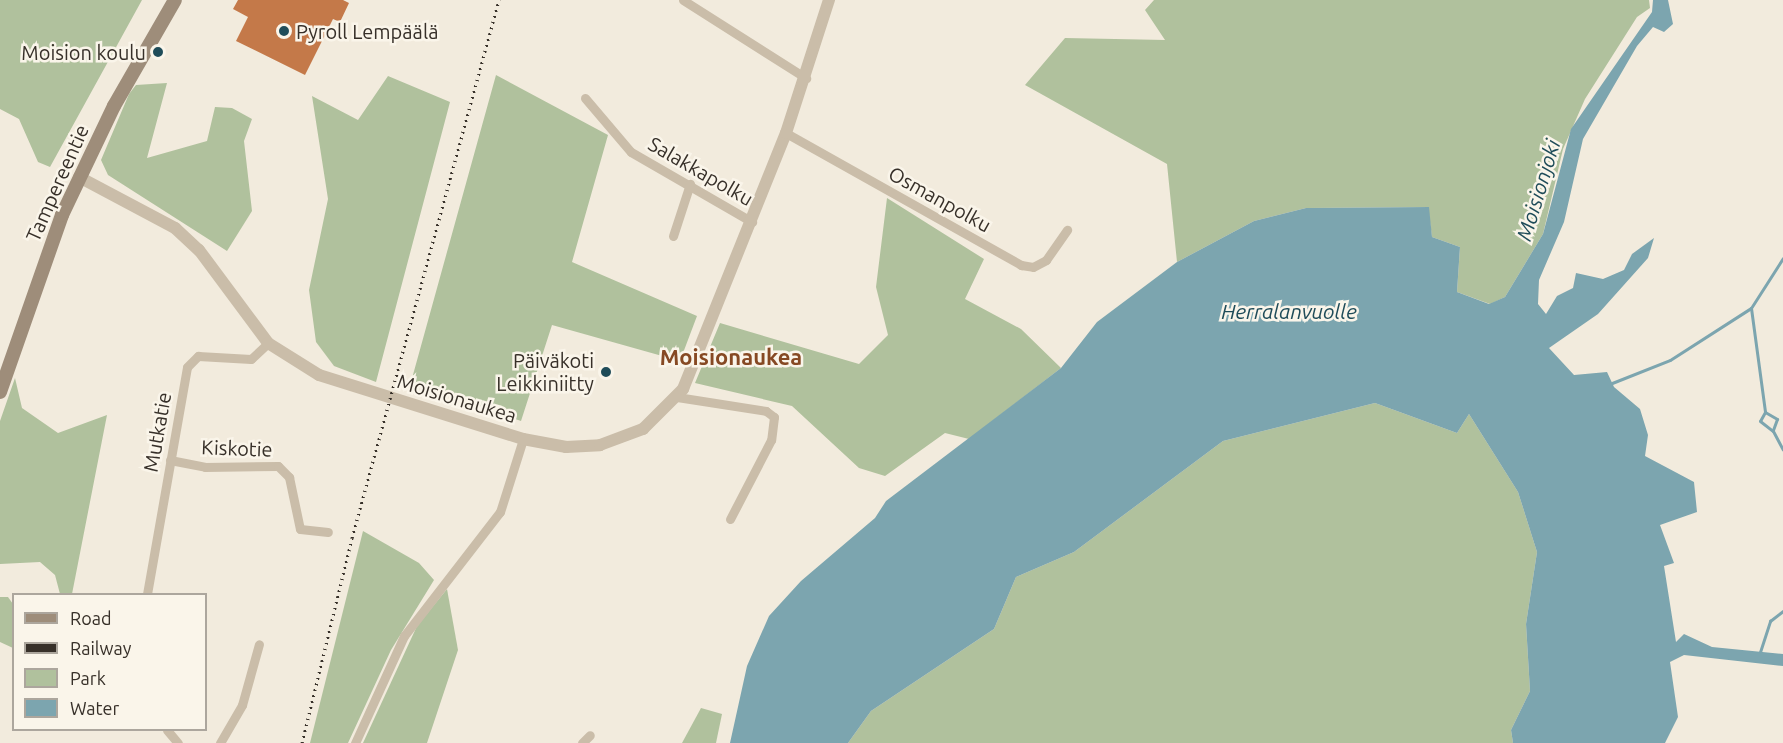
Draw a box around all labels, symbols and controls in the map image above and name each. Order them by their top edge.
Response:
place label: Pyroll Lempäälä [296,19,438,43]
marker: Pyroll Lempäälä [277,24,291,38]
place label: Moision koulu [21,40,146,64]
marker: Moision koulu [151,45,165,59]
street label: Tampereentie [21,121,93,245]
street label: Salakkapolku [644,131,758,211]
water label: Moisionjoki [1511,137,1565,243]
street label: Osmanpolku [885,161,995,237]
water label: Herralanvuolle [1221,298,1357,324]
district label: Moisionaukea [660,344,802,370]
place label: Päiväkoti Leikkiniitty [496,348,594,395]
marker: Päiväkoti Leikkiniitty [599,365,613,379]
street label: Moisionaukea [394,368,520,428]
street label: Mutkatie [138,390,176,474]
street label: Kiskotie [201,435,273,461]
legend [12,593,207,731]
text: Road [70,608,112,628]
text: Railway [70,638,131,658]
text: Park [70,668,106,688]
text: Water [70,698,119,718]

